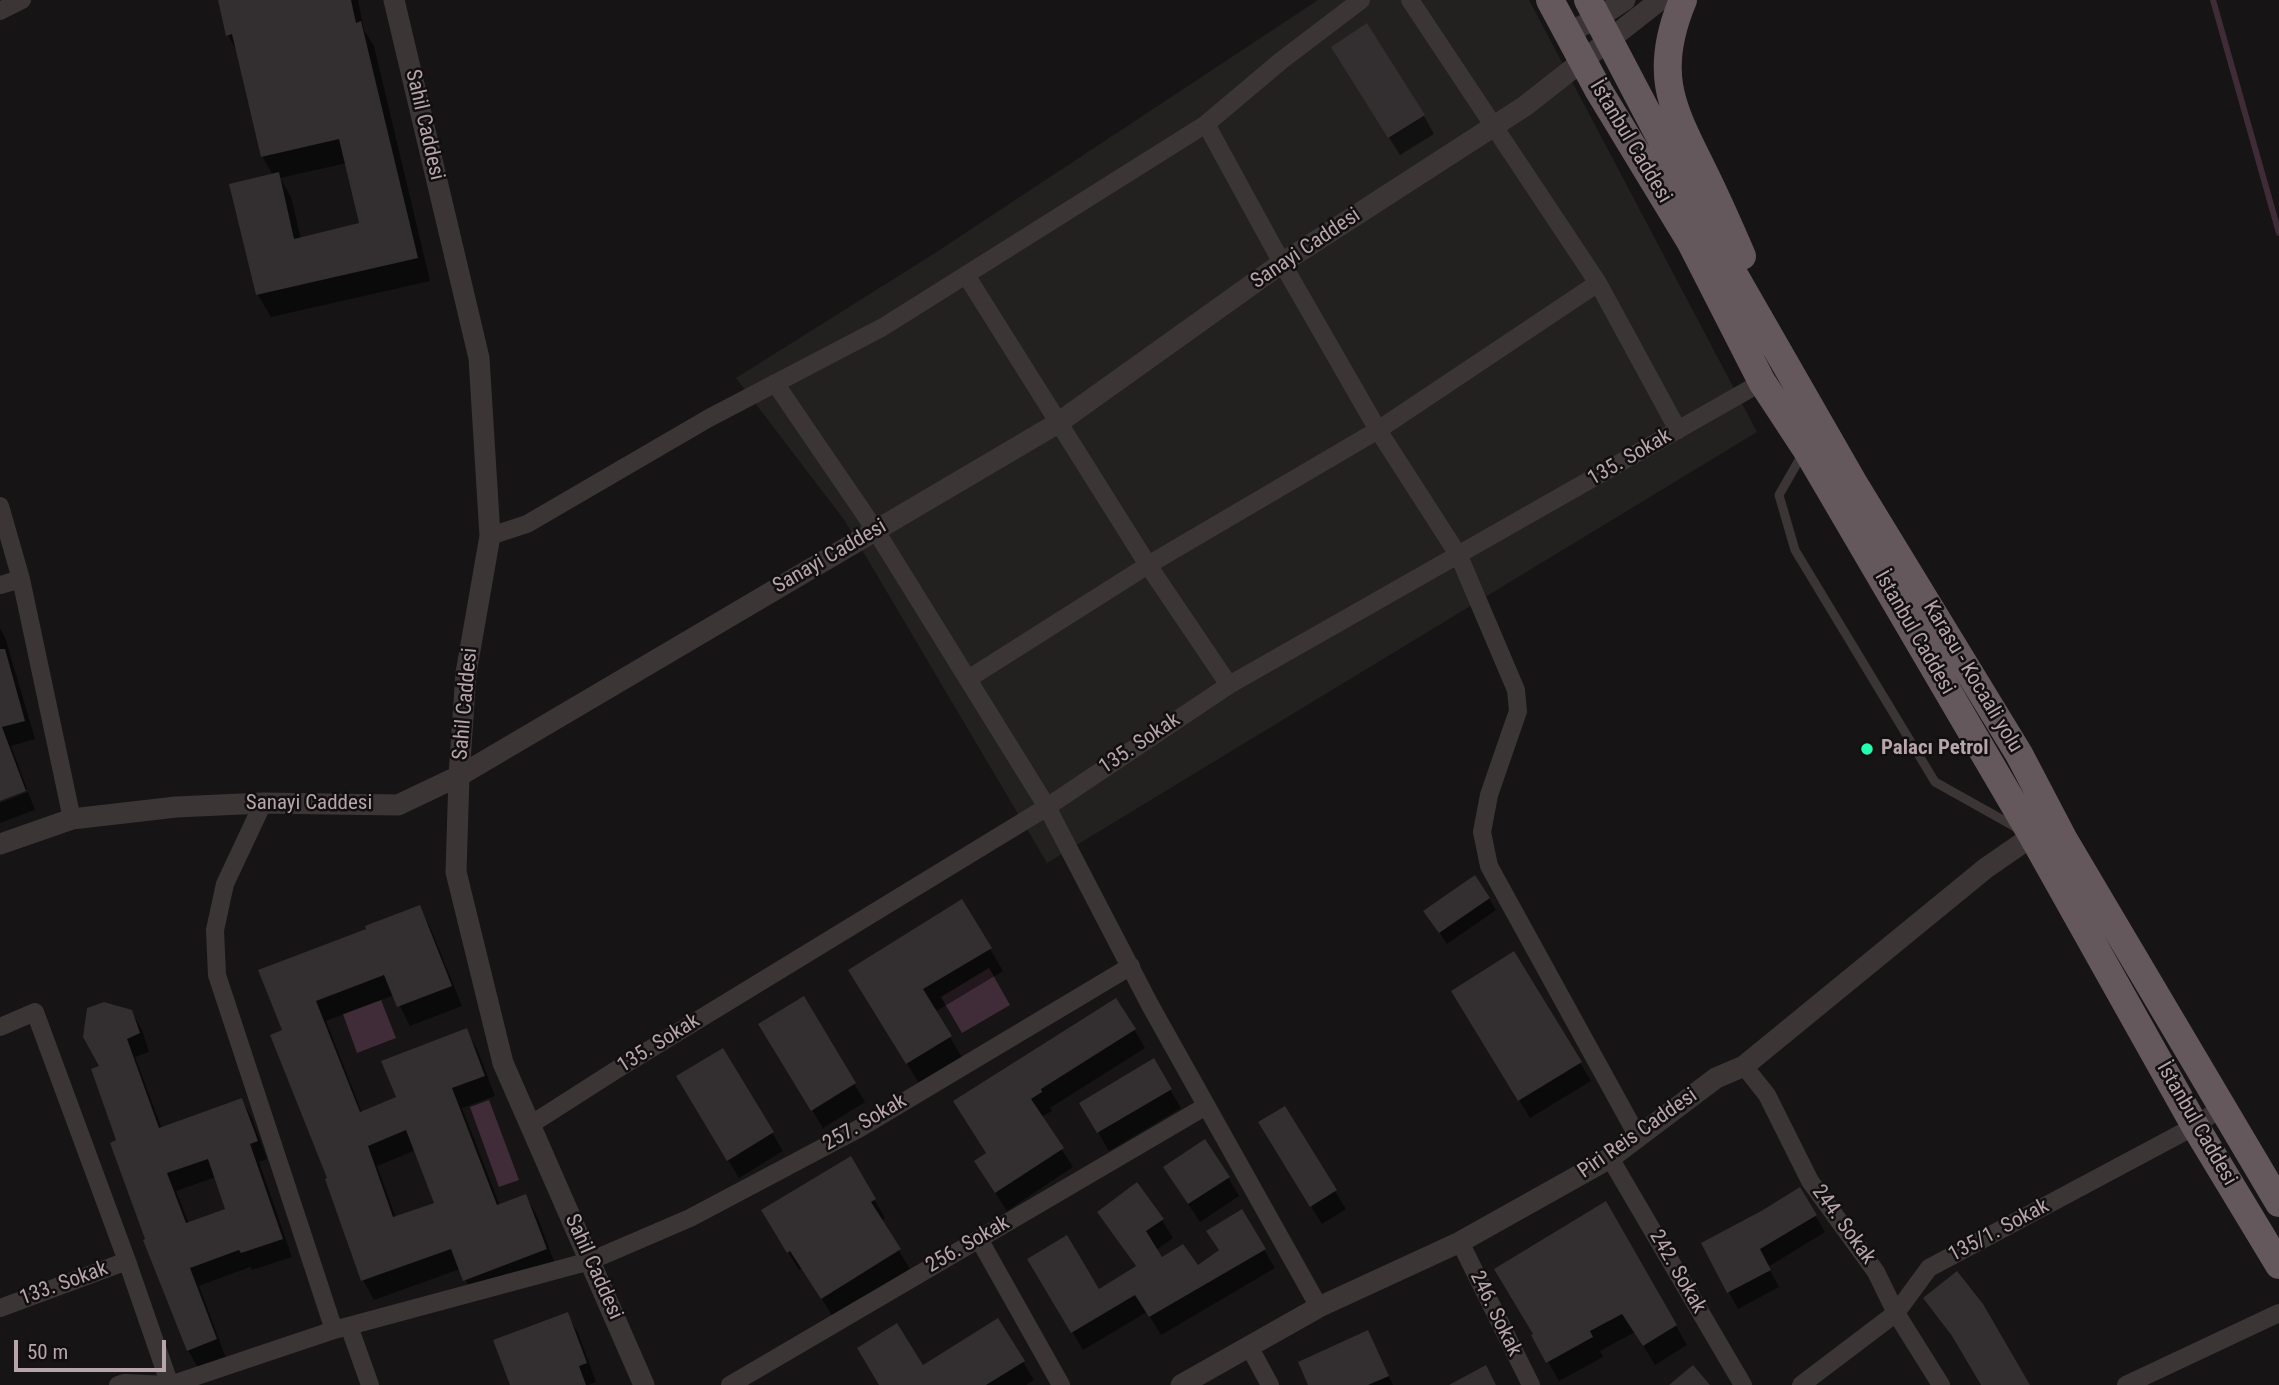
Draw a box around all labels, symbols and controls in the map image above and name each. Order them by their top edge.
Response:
street label: Sahil Caddesi [399,67,449,183]
street label: İstanbul Caddesi [1584,76,1676,208]
street label: Sanayi Caddesi [1247,203,1365,295]
street label: 135. Sokak [1584,424,1676,492]
street label: Sanayi Caddesi [769,514,891,600]
street label: İstanbul Caddesi [1868,567,1960,699]
street label: Karasu - Kocaali yolu [1917,597,2027,757]
street label: Sahil Caddesi [449,647,483,761]
street label: 135. Sokak [1095,708,1185,780]
place label: Palacı Petrol [1881,736,1989,762]
marker: Palacı Petrol [1859,741,1875,757]
street label: Sanayi Caddesi [246,791,372,817]
street label: 135. Sokak [613,1009,705,1079]
street label: İstanbul Caddesi [2150,1058,2242,1190]
street label: Piri Reis Caddesi [1574,1084,1702,1184]
street label: 257. Sokak [819,1089,911,1157]
street label: 244. Sokak [1806,1180,1880,1270]
street label: 135/1. Sokak [1945,1194,2053,1268]
street label: Sahil Caddesi [559,1210,627,1324]
street label: 256. Sokak [922,1211,1014,1279]
street label: 242. Sokak [1643,1226,1711,1318]
street label: 133. Sokak [17,1256,111,1312]
street label: 246. Sokak [1464,1267,1526,1361]
scale bar [18,1326,170,1370]
text: 50 m [27,1340,68,1364]

